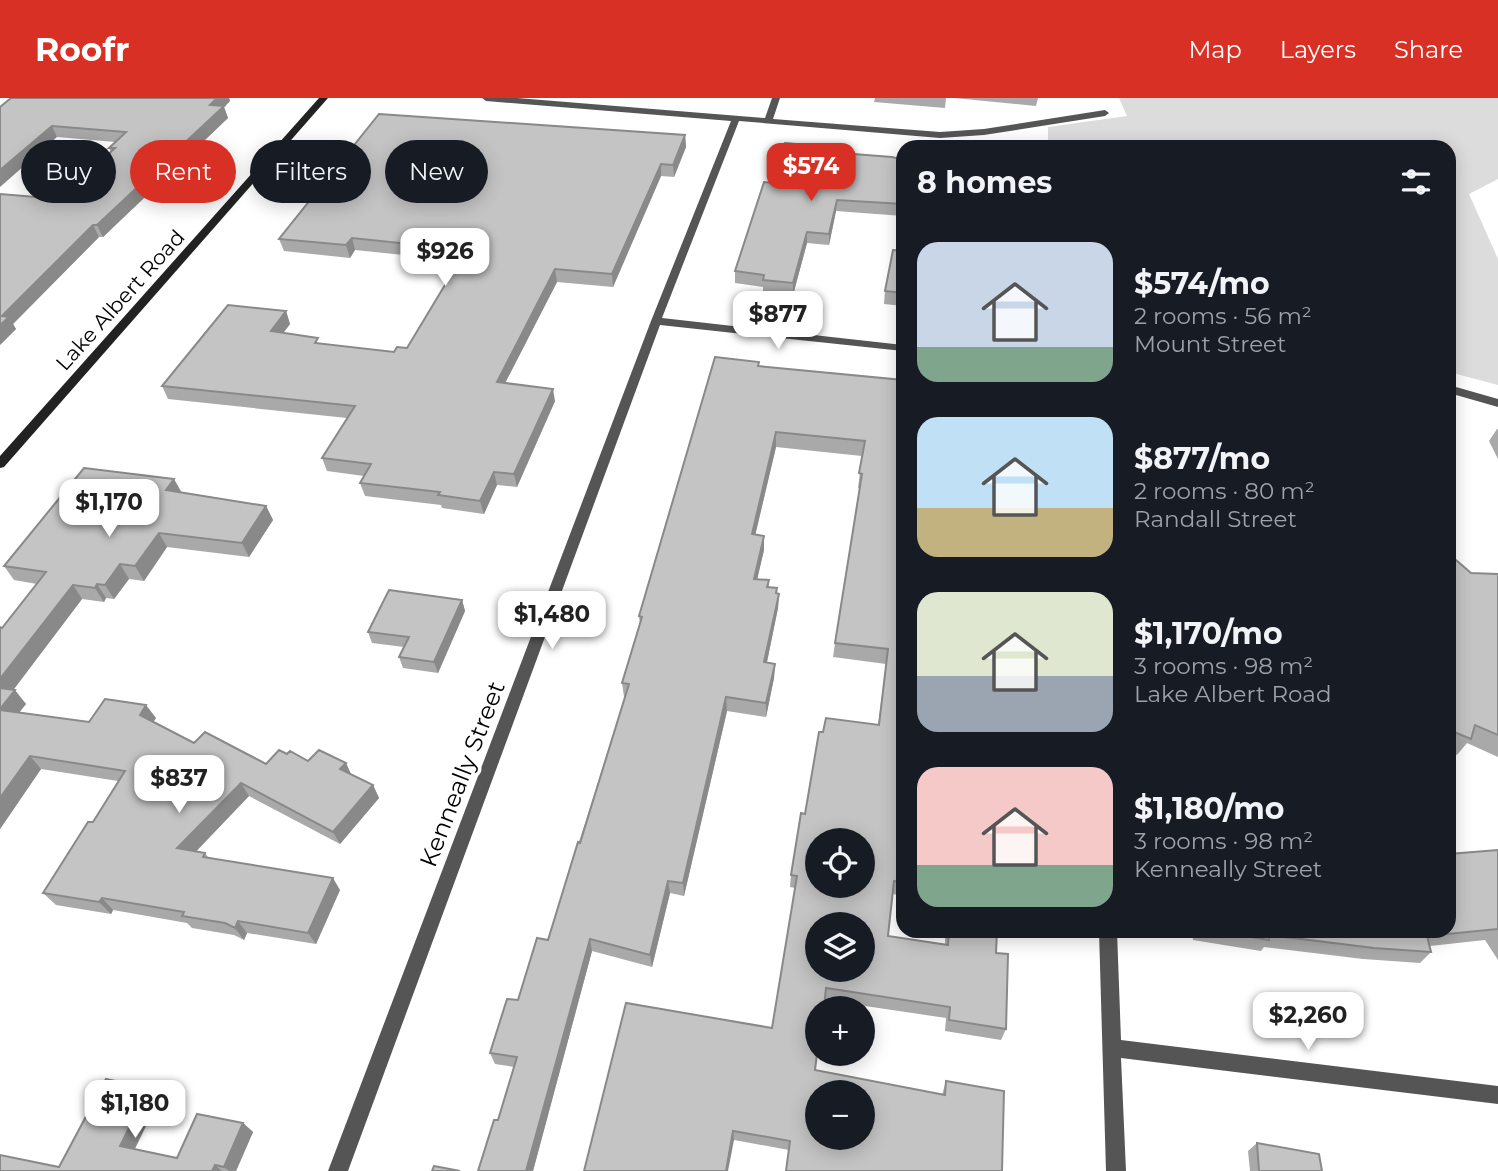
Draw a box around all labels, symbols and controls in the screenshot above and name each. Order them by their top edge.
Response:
text: Roofr [35,29,129,69]
text: Map [1188,35,1242,64]
text: Layers [1280,35,1356,64]
text: Share [1394,35,1463,64]
chip: Buy [21,140,116,203]
chip: Rent [130,140,236,203]
chip: Filters [250,140,371,203]
chip: New [385,140,488,203]
pin: $574 [770,144,852,203]
text: $574 [783,152,839,180]
icon: filters [1397,163,1435,201]
text: 8 homes [917,164,1052,201]
street label: Lake Albert Road [50,225,190,375]
pin: $926 [404,228,486,288]
text: $926 [416,237,474,265]
text: $574/mo [1134,265,1270,302]
icon: home [973,270,1057,354]
pin: $877 [737,292,819,351]
text: $877 [749,300,807,328]
text: 2 rooms · 56 m² [1134,302,1312,330]
text: Mount Street [1134,330,1286,358]
text: $877/mo [1134,440,1270,477]
icon: home [973,445,1057,529]
text: 2 rooms · 80 m² [1134,477,1315,505]
pin: $1,170 [52,480,166,539]
text: $1,170 [75,488,143,516]
text: Randall Street [1134,505,1297,533]
pin: $1,480 [495,592,609,651]
text: $1,480 [514,600,590,628]
text: $1,170/mo [1134,615,1283,652]
icon: home [973,620,1057,704]
text: 3 rooms · 98 m² [1134,652,1313,680]
street label: Kenneally Street [413,677,511,871]
text: Lake Albert Road [1134,680,1332,708]
pin: $837 [138,756,220,815]
text: $837 [150,764,208,792]
text: $1,180/mo [1134,790,1284,827]
icon: home [973,795,1057,879]
text: 3 rooms · 98 m² [1134,827,1313,855]
map controls [805,828,875,1150]
button: locate [805,828,875,898]
text: Kenneally Street [1134,855,1322,883]
button: layers [805,912,875,982]
pin: $2,260 [1251,992,1365,1052]
button: + [805,996,875,1066]
text: $2,260 [1269,1001,1347,1029]
pin: $1,180 [78,1080,192,1140]
button: − [805,1080,875,1150]
text: $1,180 [101,1089,169,1117]

